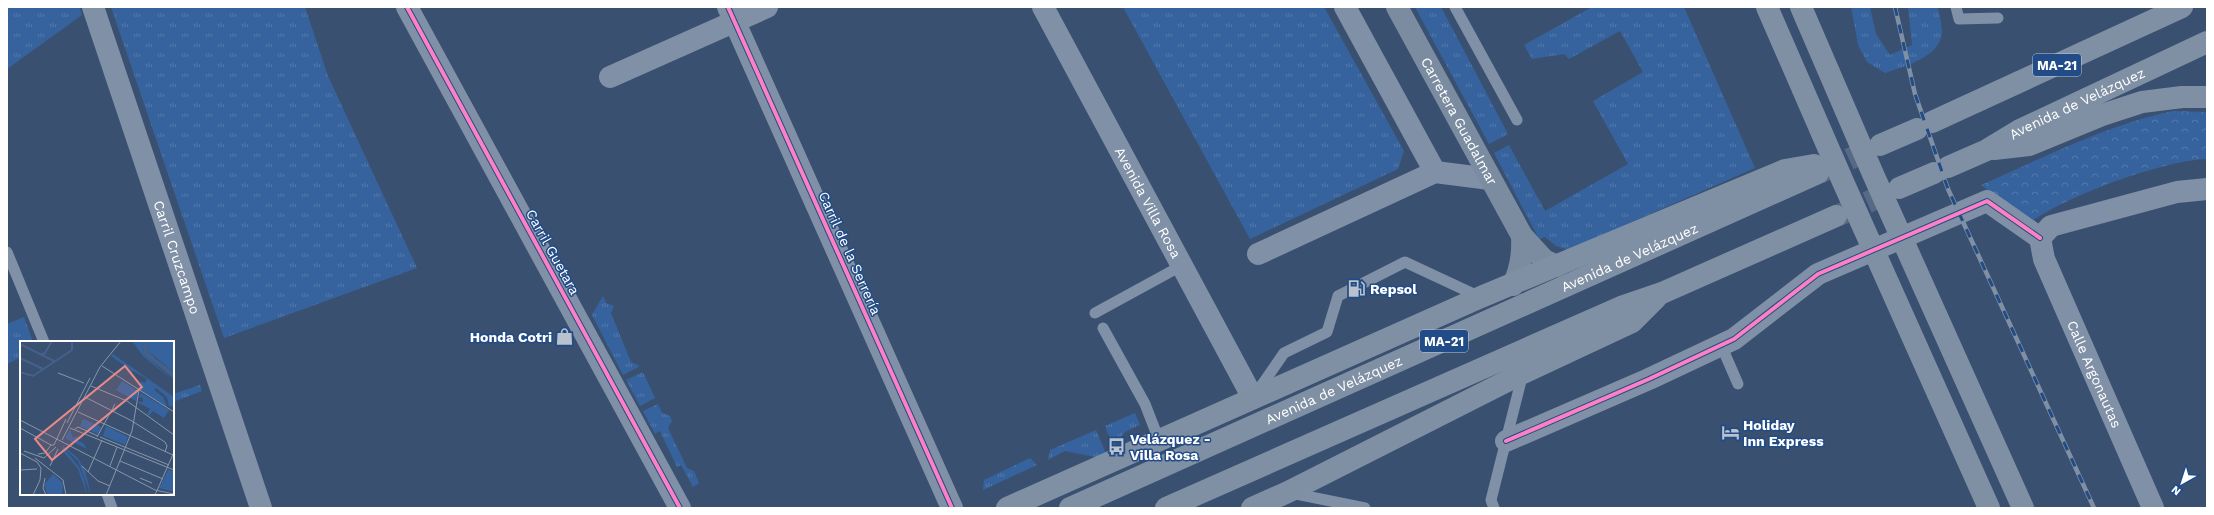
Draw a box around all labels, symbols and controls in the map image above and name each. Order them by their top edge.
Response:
street label: Carretera Guadalmar [1418,54,1501,188]
road number: MA-21 [2033,54,2081,76]
street label: Avenida de Velázquez [2006,64,2147,143]
street label: Avenida Villa Rosa [1112,144,1184,261]
street label: Carril de la Serrería [816,189,884,317]
street label: Carril Cruzcampo [150,198,203,316]
street label: Carril Guetara [523,207,583,298]
street label: Avenida de Velázquez [1559,220,1700,295]
fuel station icon: Repsol [1347,279,1367,299]
place label: Repsol [1370,281,1417,297]
street label: Calle Argonautas [2064,318,2125,430]
shop icon: Honda Cotri [555,327,575,347]
place label: Honda Cotri [470,329,552,345]
road number: MA-21 [1420,330,1468,352]
inset map [20,341,174,495]
street label: Avenida de Velázquez [1263,352,1405,427]
place label: Holiday Inn Express [1743,417,1824,449]
hotel icon: Holiday Inn Express [1720,423,1740,443]
place label: Velázquez - Villa Rosa [1130,431,1211,463]
bus stop icon: Velázquez - Villa Rosa [1107,437,1127,457]
north arrow [2162,463,2202,503]
text: N [2169,483,2183,498]

